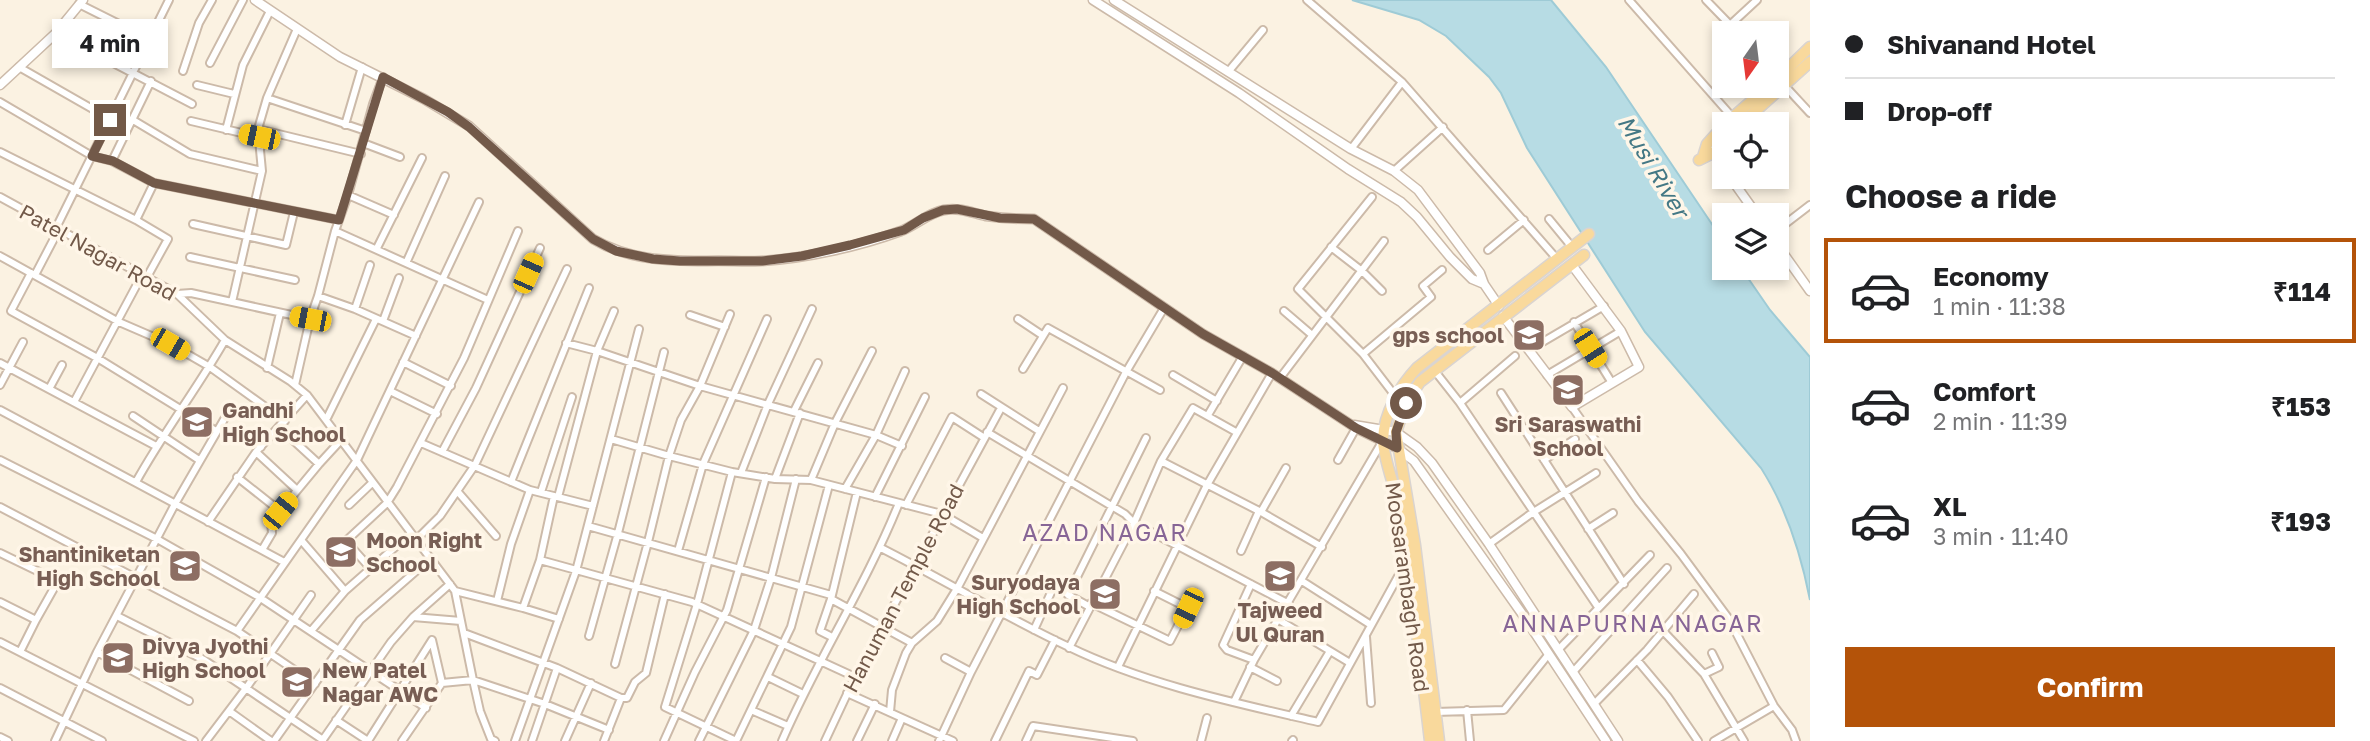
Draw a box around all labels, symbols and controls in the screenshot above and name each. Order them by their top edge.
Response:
callout: 4 min [52,18,168,68]
north arrow [1712,21,1788,98]
map controls [1712,21,1789,280]
text: 4 min [80,29,140,57]
text: Shivanand Hotel [1887,29,2096,60]
text: Drop-off [1887,96,1992,127]
route end [94,104,126,136]
water label: Musi River [1613,110,1697,225]
button: locate [1712,112,1789,189]
car [237,122,282,152]
text: Choose a ride [1845,177,2057,215]
street label: Patel Nagar Road [15,198,181,306]
button: layers [1712,203,1789,280]
car [510,250,547,296]
icon: car [1849,259,1912,322]
text: Economy [1933,261,2049,292]
text: ₹114 [2273,276,2331,307]
text: 1 min · 11:38 [1933,292,2066,320]
car [288,305,333,333]
school or university icon: gps school [1510,316,1548,354]
place label: gps school [1392,322,1504,348]
car [147,324,194,364]
car [1570,325,1611,371]
school or university icon: Sri Saraswathi School [1549,371,1587,409]
icon: car [1849,374,1912,437]
text: Comfort [1933,376,2036,407]
route start [1390,387,1422,419]
text: ₹153 [2271,391,2331,422]
place label: Gandhi High School [222,397,346,447]
school or university icon: Gandhi High School [178,403,216,441]
text: 2 min · 11:39 [1933,407,2068,435]
place label: Sri Saraswathi School [1494,411,1642,461]
street label: Hanuman Temple Road [837,479,969,697]
street label: Moosarambagh Road [1380,480,1436,694]
car [259,488,302,534]
icon: car [1849,489,1912,552]
text: XL [1933,491,1967,522]
text: ₹193 [2270,506,2331,537]
district label: AZAD NAGAR [1022,518,1188,546]
text: 3 min · 11:40 [1933,522,2069,550]
place label: Moon Right School [366,527,482,577]
school or university icon: Moon Right School [322,533,360,571]
place label: Shantiniketan High School [18,541,160,591]
school or university icon: Shantiniketan High School [166,547,204,585]
school or university icon: Tajweed Ul Quran [1261,557,1299,595]
place label: Suryodaya High School [956,569,1080,619]
school or university icon: Suryodaya High School [1086,575,1124,613]
car [1170,585,1207,631]
place label: Tajweed Ul Quran [1235,597,1325,647]
district label: ANNAPURNA NAGAR [1502,609,1764,637]
place label: Divya Jyothi High School [142,633,269,683]
school or university icon: Divya Jyothi High School [99,639,137,677]
button: Confirm [1845,647,2335,727]
place label: New Patel Nagar AWC [322,657,438,707]
school or university icon: New Patel Nagar AWC [278,663,316,701]

